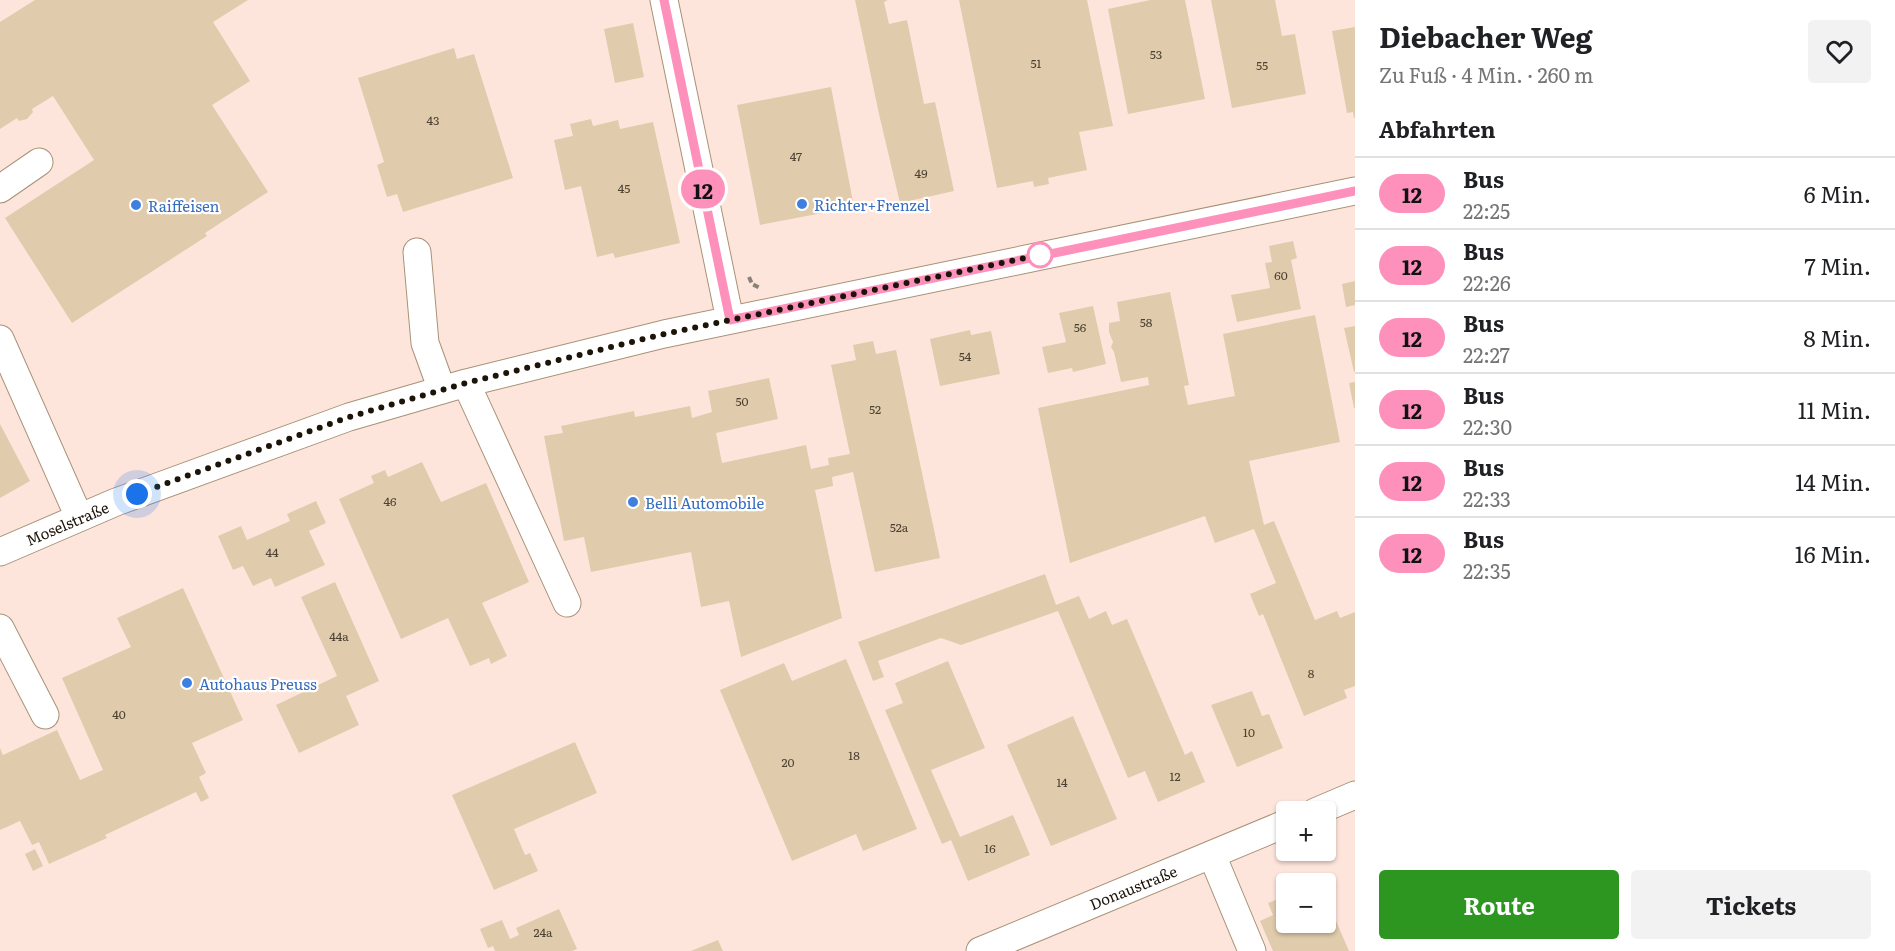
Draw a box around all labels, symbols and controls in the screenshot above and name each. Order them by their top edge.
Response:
text: Diebacher Weg [1379,15,1593,57]
button: heart [1808,20,1871,83]
house number: 53 [1150,45,1162,63]
house number: 51 [1031,54,1042,72]
house number: 55 [1256,56,1268,74]
text: Zu Fuß · 4 Min. · 260 m [1379,59,1593,89]
house number: 43 [426,111,440,129]
text: Abfahrten [1379,112,1496,145]
house number: 47 [790,147,802,165]
text: Bus [1463,162,1504,195]
house number: 49 [915,164,927,182]
line badge: 12 [676,170,730,208]
text: 12 [693,174,713,205]
text: 6 Min. [1804,177,1871,210]
text: 12 [1402,178,1422,209]
house number: 45 [618,179,630,197]
place label: Richter+Frenzel [814,193,930,216]
place label: Raiffeisen [148,194,220,217]
text: 22:25 [1463,195,1510,225]
marker: Richter+Frenzel [795,197,809,211]
marker: Raiffeisen [129,198,143,212]
text: Bus [1463,234,1504,267]
unlabelled marker [1027,242,1053,268]
text: 7 Min. [1804,249,1871,282]
text: 12 [1402,250,1422,281]
house number: 60 [1274,266,1288,284]
text: 22:26 [1463,267,1511,297]
text: Bus [1463,306,1504,339]
house number: 58 [1140,313,1153,331]
house number: 56 [1074,318,1087,336]
text: 8 Min. [1803,321,1871,354]
text: 12 [1402,322,1422,353]
text: 22:27 [1463,339,1510,369]
house number: 54 [959,347,972,365]
text: Bus [1463,378,1504,411]
house number: 50 [735,392,749,410]
text: 11 Min. [1798,393,1871,426]
text: 12 [1402,394,1422,425]
house number: 52 [869,400,881,418]
text: 22:30 [1463,411,1512,441]
text: Bus [1463,450,1504,483]
text: 14 Min. [1795,465,1871,498]
text: 12 [1402,466,1422,497]
your location [122,479,152,509]
text: 22:33 [1463,483,1511,513]
place label: Belli Automobile [645,491,764,514]
house number: 46 [383,492,397,510]
street label: Moselstraße [22,495,112,551]
marker: Belli Automobile [626,495,640,509]
house number: 52a [890,518,909,536]
text: Bus [1463,522,1504,555]
text: 16 Min. [1795,537,1871,570]
text: 12 [1402,538,1422,569]
house number: 44 [265,543,279,561]
text: 22:35 [1463,555,1511,585]
house number: 44a [329,627,349,645]
house number: 8 [1308,664,1315,682]
place label: Autohaus Preuss [199,672,317,695]
marker: Autohaus Preuss [180,676,194,690]
house number: 40 [112,705,126,723]
house number: 10 [1243,723,1255,741]
house number: 18 [848,746,860,764]
house number: 20 [781,753,795,771]
house number: 12 [1170,767,1180,785]
house number: 14 [1056,773,1068,791]
map controls [1276,801,1336,933]
button: + [1276,801,1336,861]
house number: 16 [984,839,996,857]
street label: Donaustraße [1086,859,1181,915]
button: Route [1379,870,1619,939]
button: Tickets [1631,870,1871,939]
button: − [1276,873,1336,933]
house number: 24a [533,923,553,941]

